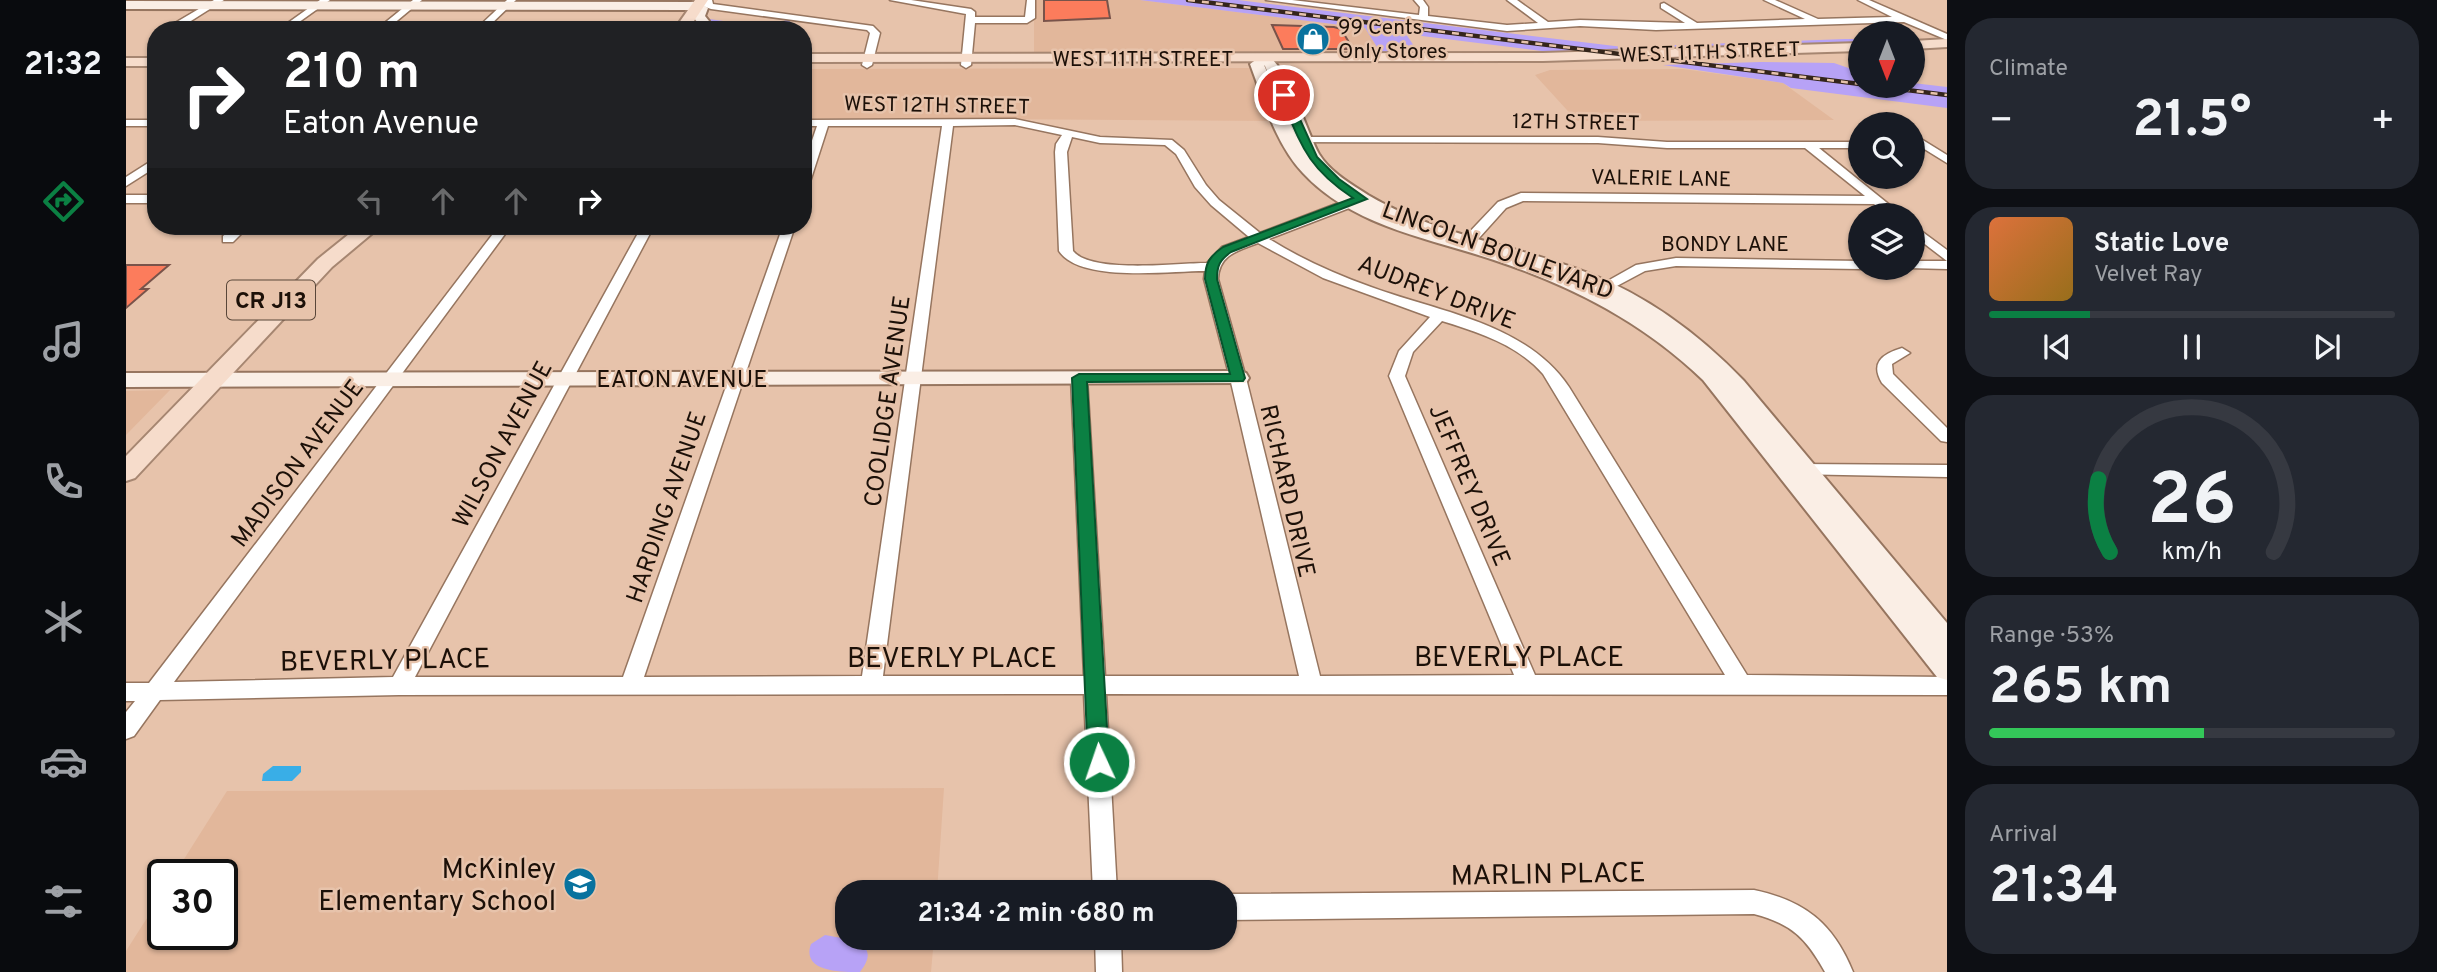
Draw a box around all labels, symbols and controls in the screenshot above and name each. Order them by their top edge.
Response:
place label: 99 Cents Only Stores [1338,15,1447,66]
shop icon: 99 Cents Only Stores [1294,20,1332,58]
north arrow [1848,21,1925,98]
map controls [1848,21,1925,280]
street label: WEST 11TH STREET [1619,37,1801,70]
text: 210 m [283,44,420,106]
text: 21:32 [24,46,102,86]
street label: WEST 11TH STREET [1052,47,1234,74]
icon: right [168,49,259,140]
text: Climate [1989,55,2068,84]
pin [1254,65,1314,125]
icon: arrive [1265,76,1303,114]
text: 21.5° [2133,89,2251,155]
street label: WEST 12TH STREET [844,91,1030,122]
text: − [1989,98,2014,147]
text: + [2370,98,2395,147]
text: Eaton Avenue [283,105,479,145]
street label: 12TH STREET [1512,109,1640,138]
button: search [1848,112,1925,189]
street label: VALERIE LANE [1591,165,1731,194]
icon: directions [39,177,88,226]
icon: left [351,182,389,220]
icon: ahead [424,182,462,220]
icon: ahead [497,182,535,220]
icon: right [570,182,608,220]
street label: LINCOLN BOULEVARD [1377,196,1617,308]
button: layers [1848,203,1925,280]
text: Static Love [2094,228,2229,261]
street label: BONDY LANE [1661,232,1789,259]
street label: AUDREY DRIVE [1353,250,1519,338]
text: Velvet Ray [2094,261,2202,290]
road number: CR J13 [227,280,315,320]
street label: COOLIDGE AVENUE [859,293,919,509]
icon: music [39,317,88,366]
icon: previous [2038,328,2076,366]
icon: pause [2173,328,2211,366]
icon: next [2308,328,2346,366]
street label: WILSON AVENUE [447,356,560,534]
street label: EATON AVENUE [596,366,768,396]
street label: MADISON AVENUE [226,374,372,554]
street label: JEFFREY DRIVE [1421,400,1516,571]
street label: RICHARD DRIVE [1252,402,1321,581]
street label: HARDING AVENUE [621,408,715,607]
icon: phone [39,457,88,506]
text: 26 [2147,458,2237,550]
text: km/h [2162,537,2222,569]
icon: climate [39,597,88,646]
text: Range · 53% [1989,622,2114,651]
street label: BEVERLY PLACE [1414,641,1624,677]
street label: BEVERLY PLACE [280,642,490,682]
street label: BEVERLY PLACE [847,642,1057,678]
text: 265 km [1989,656,2172,722]
position arrow [1062,725,1136,799]
icon: car [39,737,88,786]
text: Arrival [1989,821,2058,850]
place label: McKinley Elementary School [318,853,556,921]
text: 21:34 [1989,855,2119,921]
street label: MARLIN PLACE [1450,856,1646,896]
speed limit sign: 30 [147,859,238,950]
school or university icon: McKinley Elementary School [561,865,599,903]
icon: filters [39,877,88,926]
text: 21:34 · 2 min · 680 m [917,898,1155,931]

